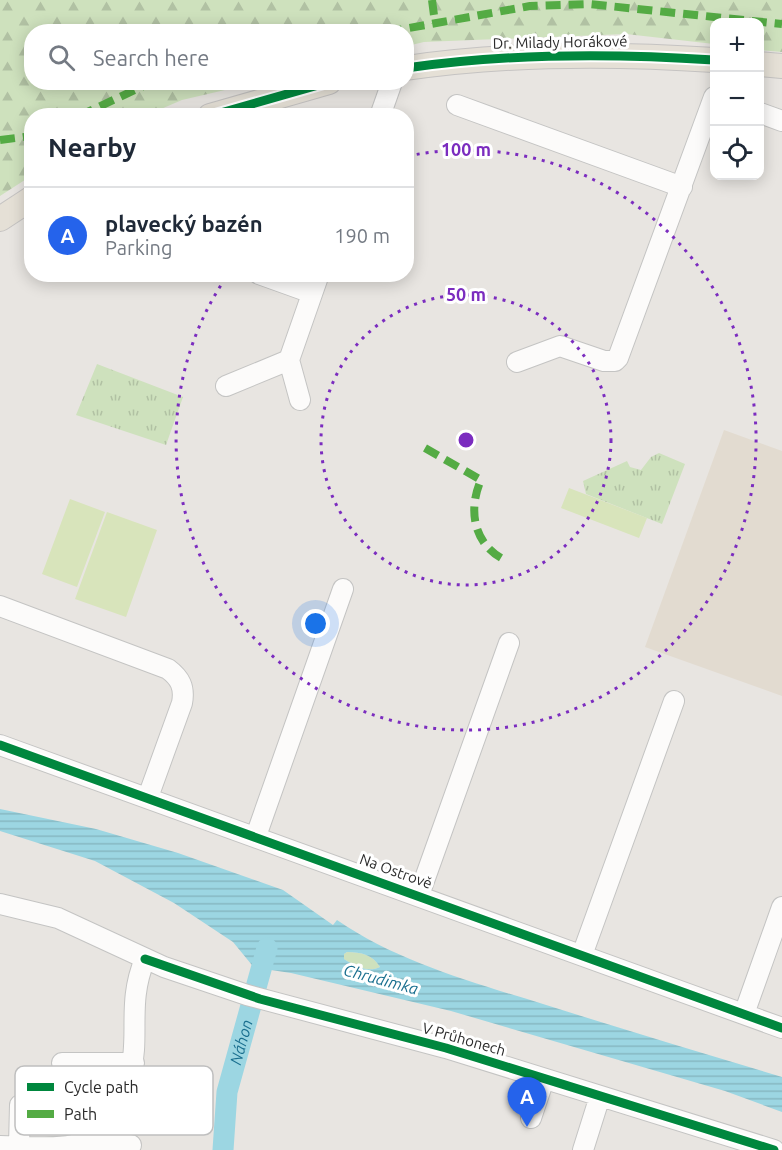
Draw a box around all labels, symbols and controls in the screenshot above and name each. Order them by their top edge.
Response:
map controls [710,18,764,180]
button: + [710,18,764,72]
search box [24,24,414,90]
street label: Dr. Milady Horákové [493,32,627,52]
icon: search [45,41,78,74]
text: Search here [93,45,209,70]
button: − [710,72,764,126]
button: locate [710,126,764,180]
text: Nearby [48,133,136,162]
text: 100 m [441,139,491,159]
text: plavecký bazén [105,211,263,236]
text: A [60,224,75,247]
text: 190 m [334,224,390,247]
text: Parking [105,236,173,259]
text: 50 m [446,284,486,304]
centre of rings [456,430,476,450]
your location [301,609,330,638]
street label: Na Ostrově [357,850,435,892]
water label: Chrudimka [342,960,421,998]
water label: Náhon [226,1017,256,1067]
street label: V Průhonech [420,1019,508,1059]
legend [15,1066,213,1135]
text: Cycle path [64,1078,139,1096]
pin: A [508,1078,546,1127]
text: Path [64,1105,97,1123]

